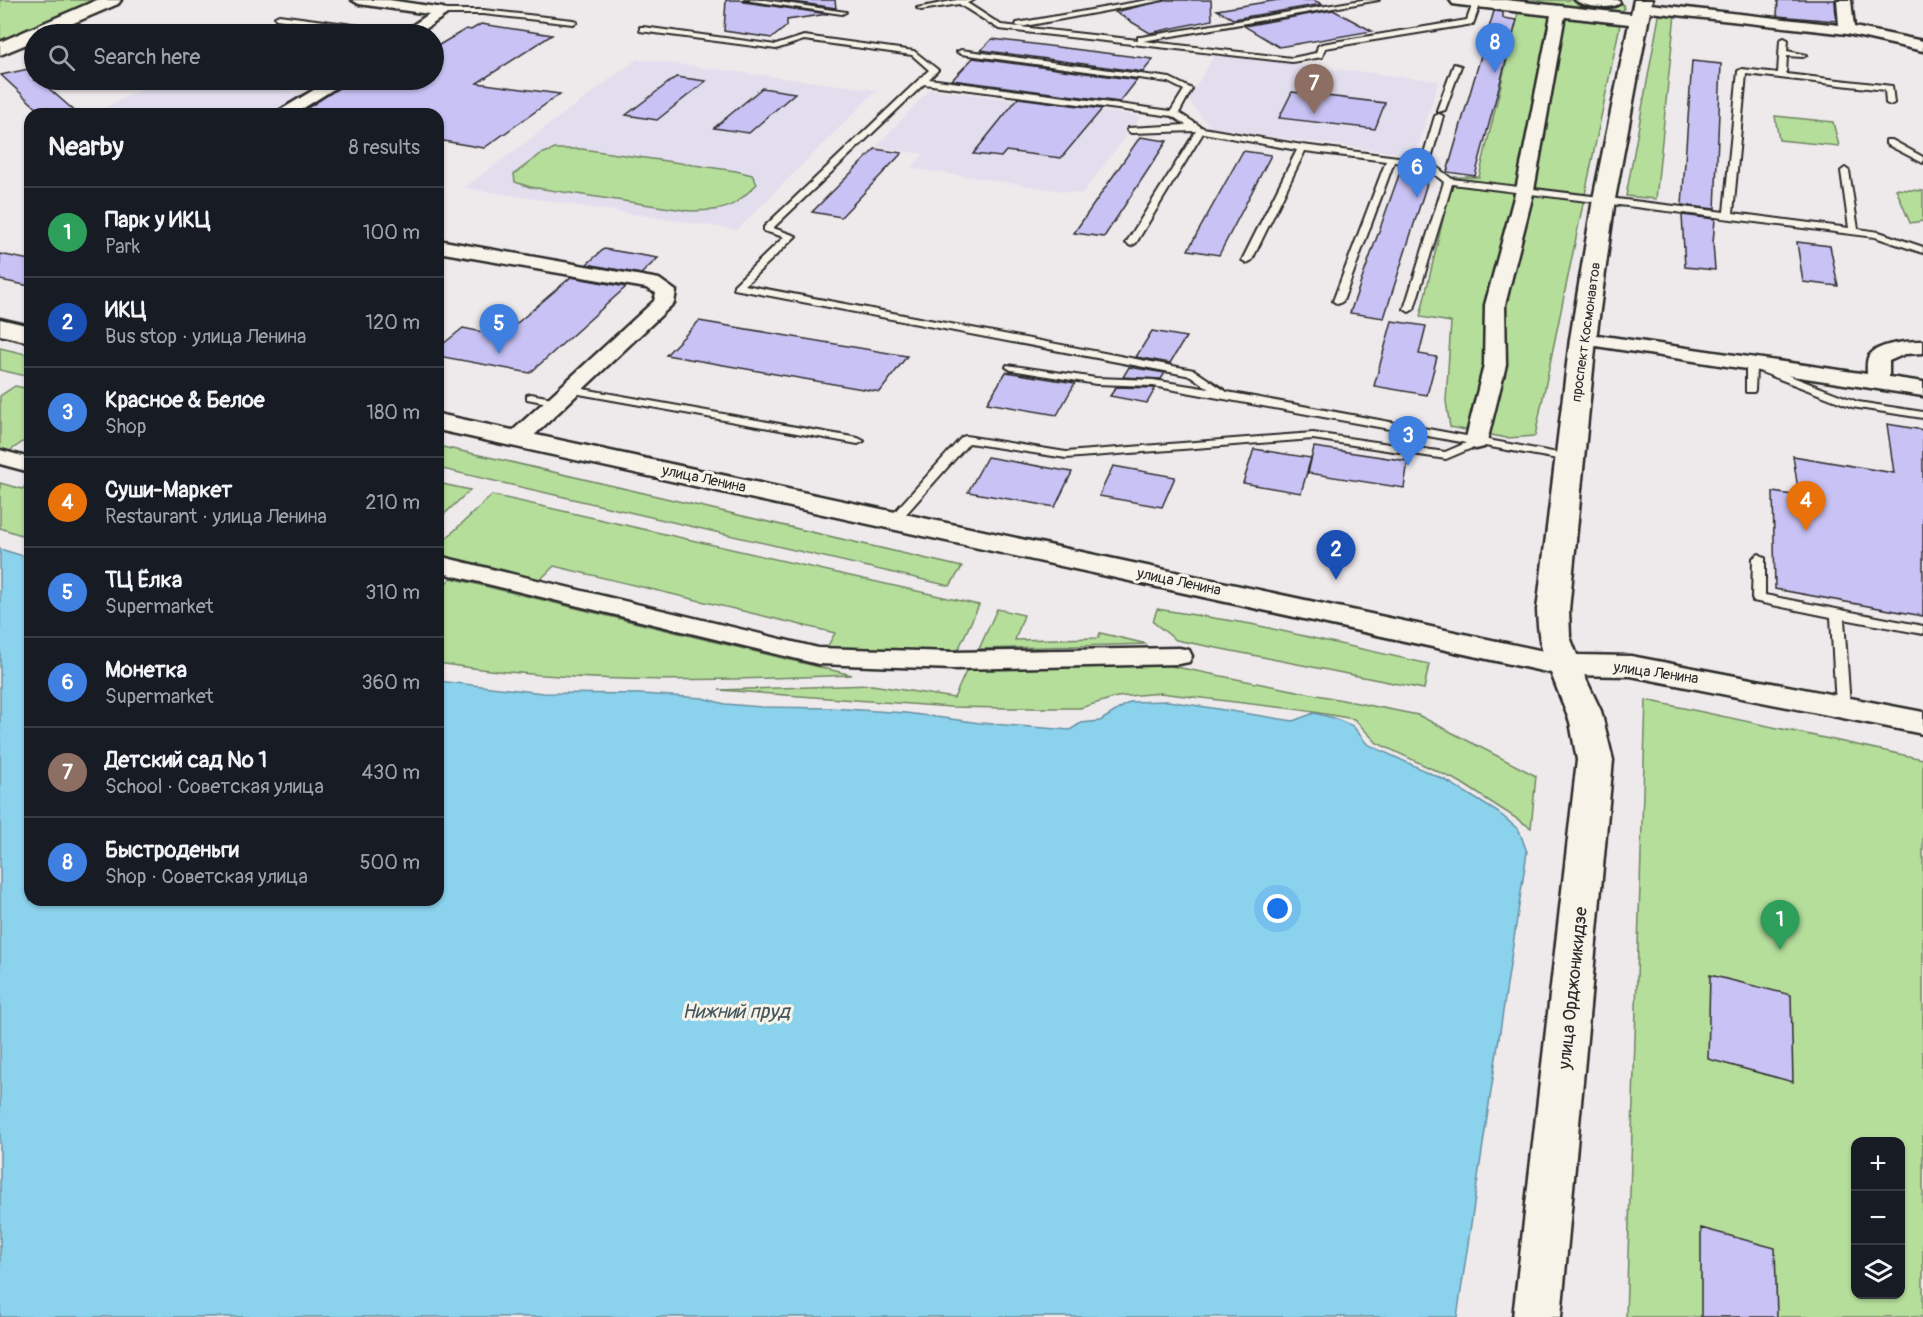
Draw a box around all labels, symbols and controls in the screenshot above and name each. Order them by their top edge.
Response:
pin: 8 [1476,23,1514,73]
search box [24,24,444,90]
icon: search [45,41,78,74]
text: Search here [93,43,200,71]
pin: 7 [1294,64,1334,114]
text: Nearby [48,131,124,163]
text: 8 results [349,135,420,160]
pin: 6 [1398,148,1436,198]
text: Парк у ИКЦ [105,206,211,234]
text: 1 [64,220,71,245]
text: 100 m [363,220,420,245]
text: Park [105,234,140,259]
street label: проспект Космонавтов [1568,261,1604,403]
text: ИКЦ [105,296,146,324]
pin: 5 [480,304,518,354]
text: 2 [62,310,73,335]
text: 120 m [365,310,420,335]
text: Bus stop · улица Ленина [105,324,306,349]
text: Красное & Белое [105,386,265,414]
text: 3 [62,400,73,425]
text: 180 m [366,400,420,425]
text: Shop [105,414,146,439]
pin: 3 [1388,416,1428,466]
street label: улица Ленина [659,461,748,497]
text: Суши-Маркет [105,476,232,504]
pin: 4 [1786,482,1826,531]
text: 4 [62,490,73,515]
text: 210 m [365,490,420,515]
text: Restaurant · улица Ленина [105,504,327,529]
pin: 2 [1316,530,1356,580]
street label: улица Ленина [1134,564,1223,600]
text: ТЦ Ёлка [105,566,182,594]
text: 5 [62,580,73,605]
text: 310 m [365,580,420,605]
text: Supermarket [105,594,214,619]
text: Монетка [105,656,187,684]
street label: улица Ленина [1611,657,1700,688]
text: 6 [62,670,73,695]
text: 360 m [361,670,420,695]
text: Supermarket [105,684,214,709]
text: Детский сад № 1 [105,746,267,774]
text: 7 [62,760,73,785]
text: 430 m [361,760,420,785]
text: School · Советская улица [105,774,324,799]
text: Быстроденьги [105,836,239,864]
text: 8 [62,850,73,875]
text: 500 m [360,850,420,875]
text: Shop · Советская улица [105,864,308,889]
your location [1263,894,1292,923]
pin: 1 [1760,900,1800,950]
street label: улица Орджоникидзе [1553,905,1593,1071]
water label: Нижний пруд [682,999,792,1024]
map controls [1851,1137,1905,1299]
button: + [1851,1137,1905,1191]
button: − [1851,1191,1905,1245]
button: layers [1851,1245,1905,1299]

